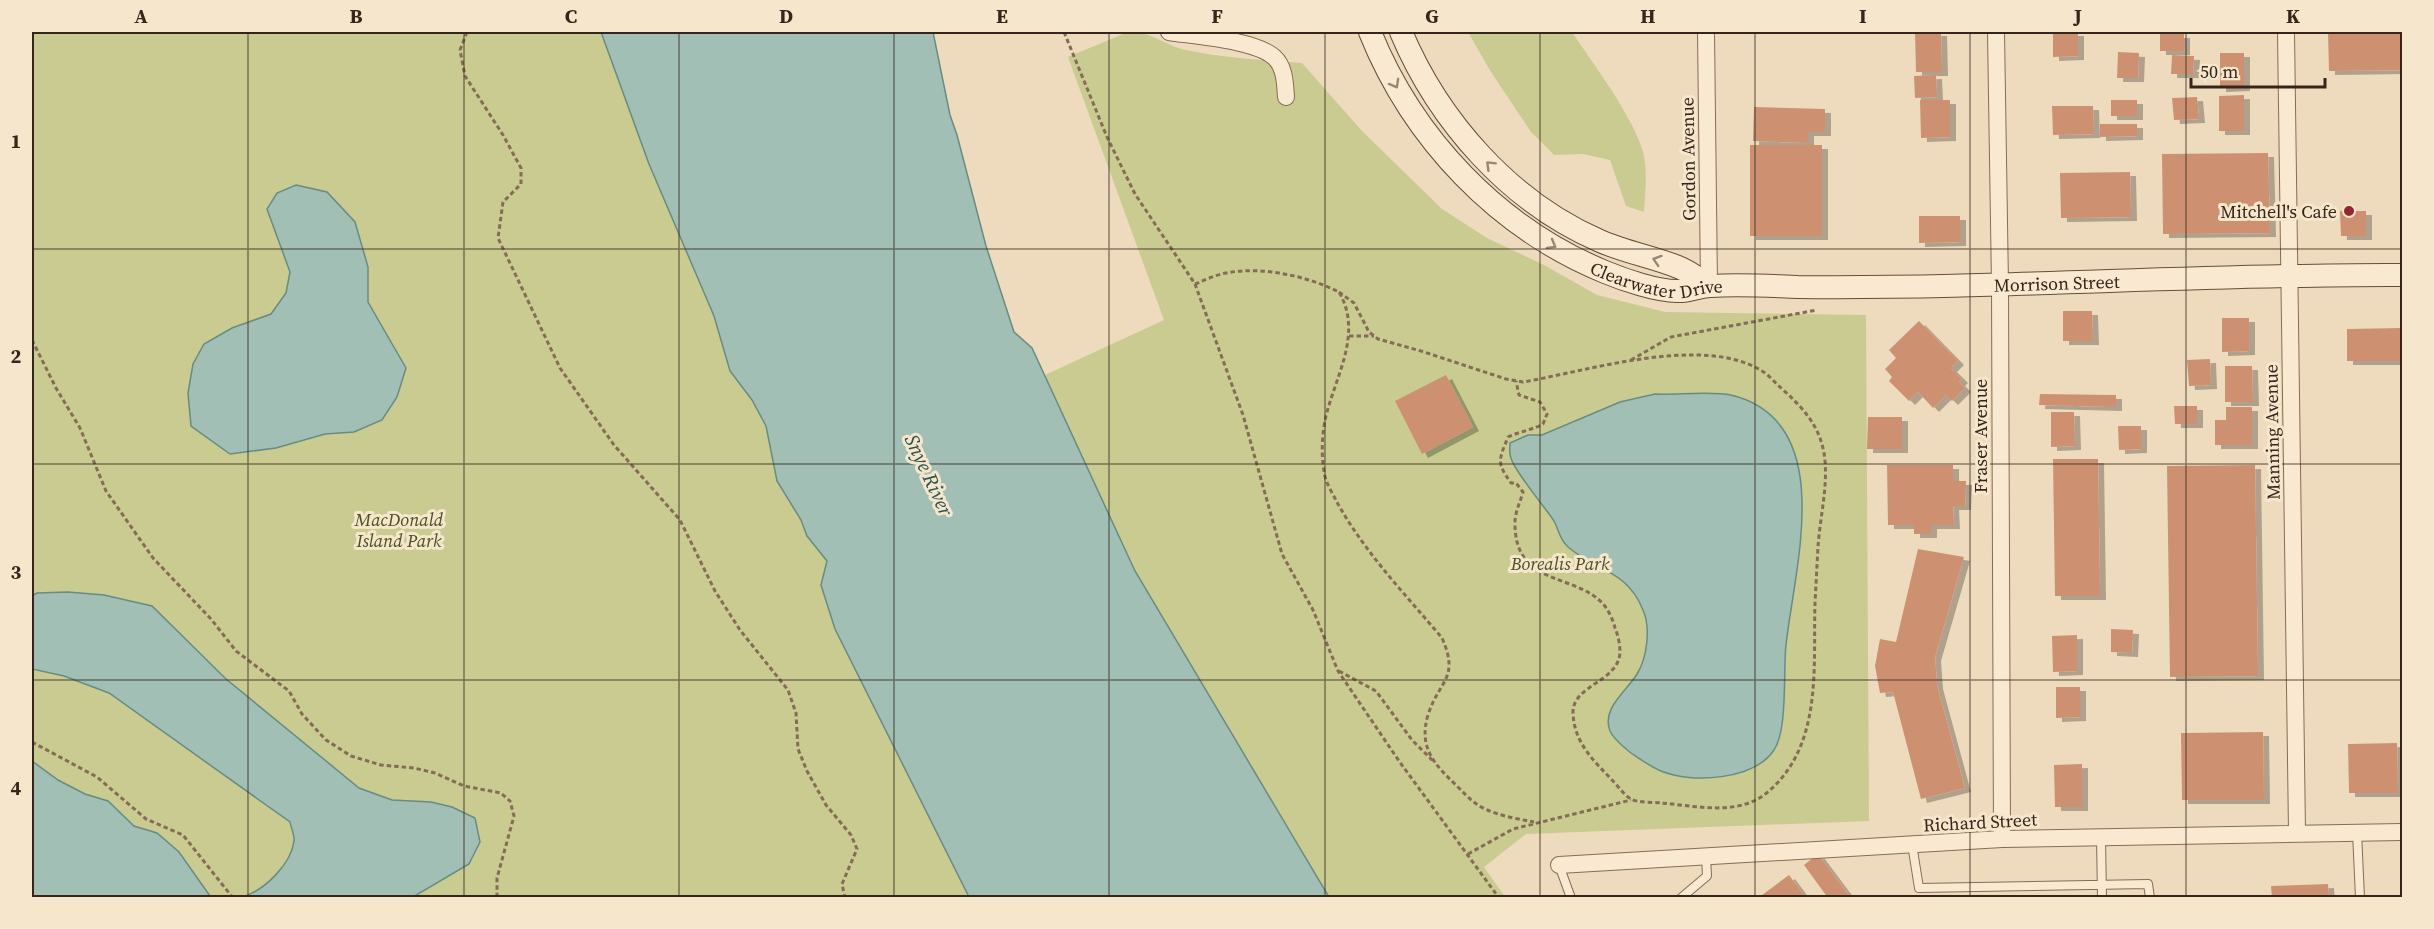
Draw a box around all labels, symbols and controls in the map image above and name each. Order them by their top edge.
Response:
text: A [134,2,148,30]
text: B [349,2,363,30]
text: C [565,2,577,30]
text: D [779,2,793,30]
text: E [996,2,1008,30]
text: F [1211,2,1223,30]
text: G [1425,2,1439,30]
text: H [1640,2,1656,30]
text: I [1859,2,1867,30]
text: J [2072,2,2082,30]
text: K [2286,2,2300,30]
scale bar [2191,51,2324,89]
text: 50 m [2200,59,2238,84]
one-way arrow [1388,78,1399,89]
street label: Gordon Avenue [1674,97,1702,221]
text: 1 [11,127,21,155]
one-way arrow [1486,161,1497,172]
place label: Mitchell's Cafe [2220,199,2337,224]
marker: Mitchell's Cafe [2342,204,2356,218]
one-way arrow [1546,238,1556,250]
street label: Clearwater Drive [1587,255,1723,304]
one-way arrow [1652,255,1663,267]
street label: Morrison Street [1994,268,2120,297]
text: 2 [11,342,22,370]
street label: Manning Avenue [2258,364,2286,500]
street label: Fraser Avenue [1968,379,1993,493]
water label: Snye River [898,430,961,521]
park label: MacDonald Island Park [354,507,444,553]
park label: Borealis Park [1510,551,1610,576]
text: 3 [11,558,22,586]
text: 4 [11,774,22,802]
street label: Richard Street [1922,807,2038,837]

